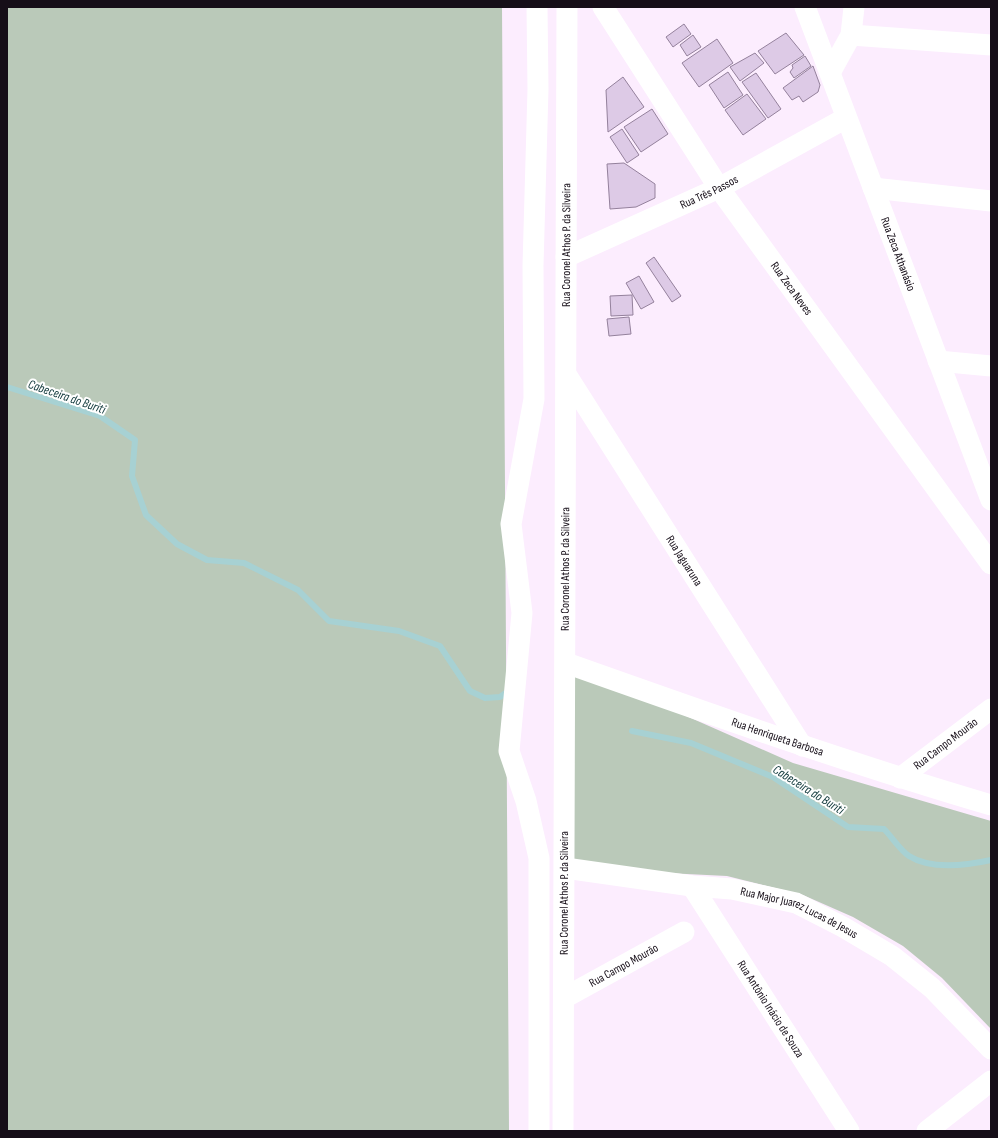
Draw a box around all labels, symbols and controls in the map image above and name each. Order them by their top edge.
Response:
street label: Rua Três Passos [678,172,741,213]
street label: Rua Coronel Athos P. da Silveira [559,183,574,307]
street label: Rua Zeca Athanásio [877,215,918,293]
street label: Rua Zeca Neves [767,259,816,318]
water label: Cabeceira do Buriti [26,376,108,418]
street label: Rua Coronel Athos P. da Silveira [558,507,573,631]
street label: Rua Jaguaruna [662,533,706,589]
street label: Rua Henriqueta Barbosa [729,715,826,760]
street label: Rua Campo Mourão [911,715,981,773]
water label: Cabeceira do Buriti [770,762,848,818]
street label: Rua Coronel Athos P. da Silveira [557,831,572,955]
street label: Rua Major Juarez Lucas de Jesus [739,884,860,942]
street label: Rua Campo Mourão [586,941,661,991]
street label: Rua Antônio Inácio de Souza [734,958,807,1061]

